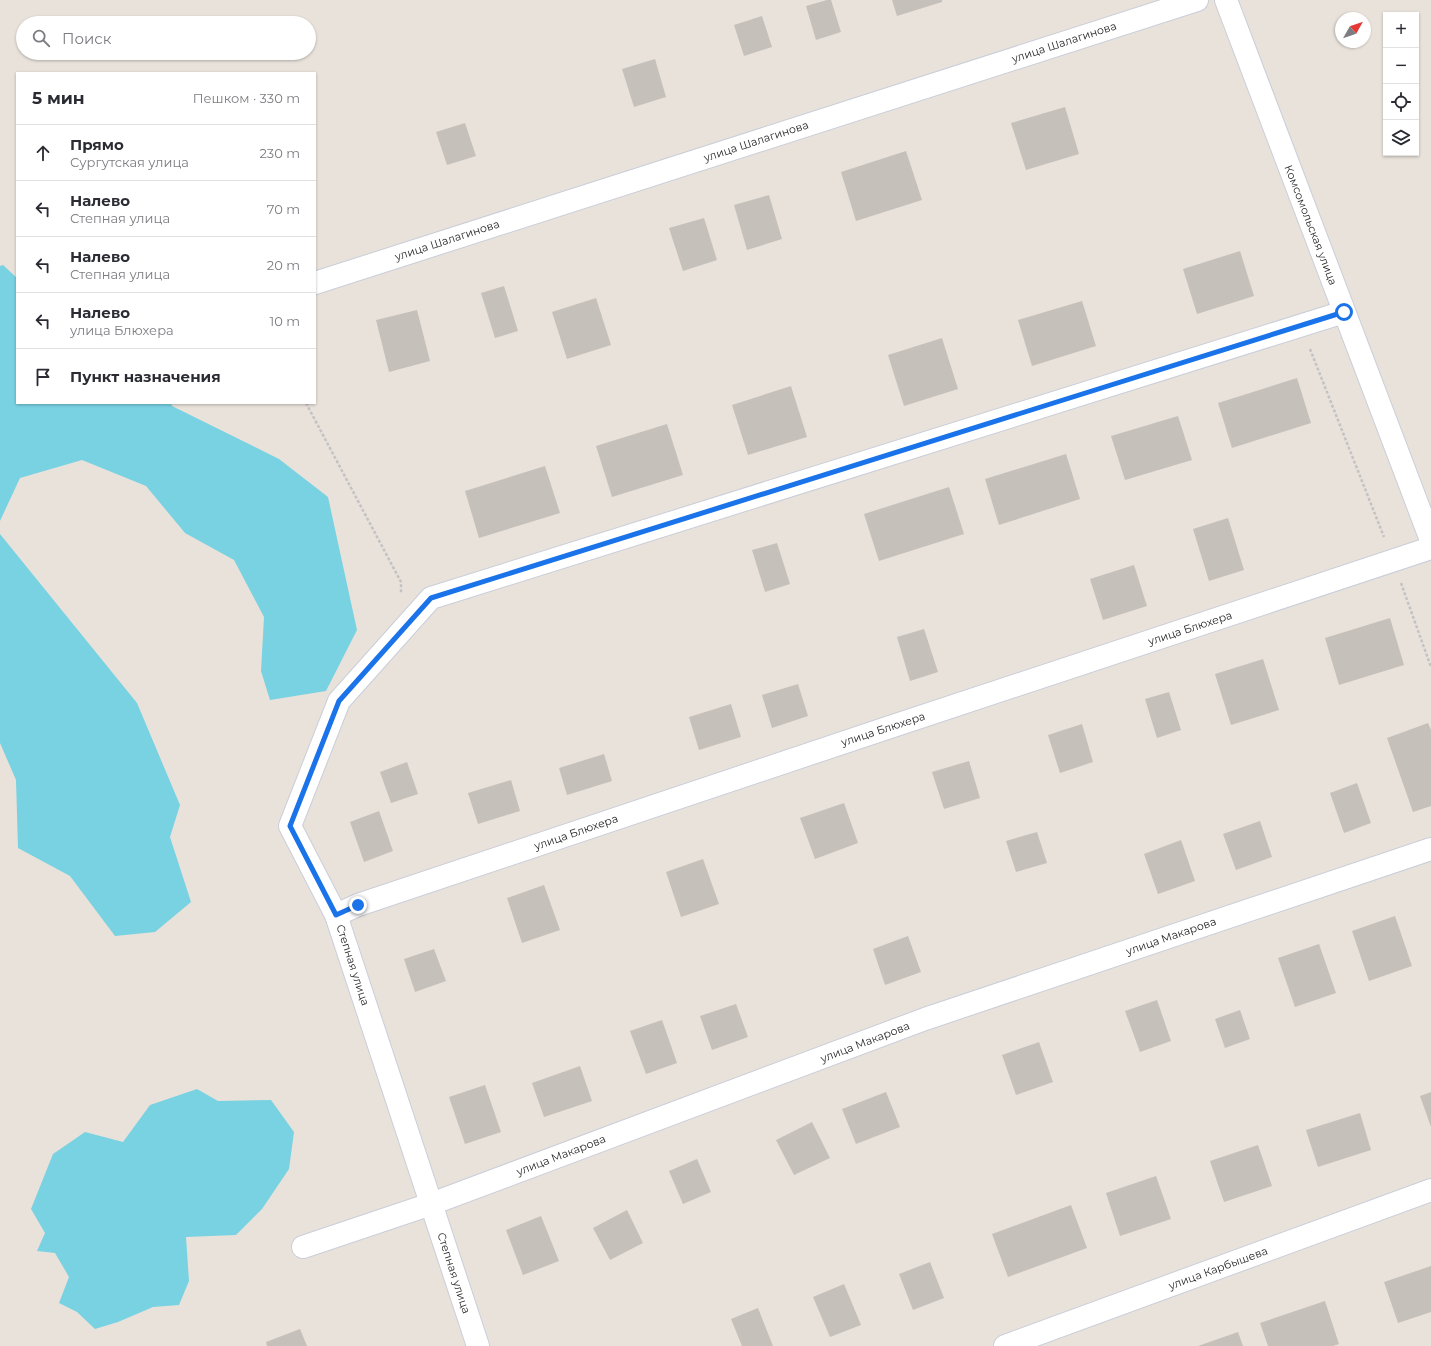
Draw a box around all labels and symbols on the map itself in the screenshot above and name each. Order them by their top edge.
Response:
north arrow [1335,12,1371,48]
street label: улица Шалагинова [1009,18,1118,66]
street label: улица Шалагинова [701,117,810,165]
street label: Комсомольская улица [1282,163,1340,287]
street label: улица Шалагинова [392,216,501,264]
route start [1335,303,1353,321]
street label: улица Блюхера [1145,608,1234,649]
street label: улица Блюхера [838,709,927,750]
street label: улица Блюхера [531,811,620,853]
route end [349,896,367,914]
street label: улица Макарова [1123,914,1218,958]
street label: Степная улица [333,923,373,1007]
street label: улица Макарова [817,1019,912,1066]
street label: улица Макарова [513,1132,608,1179]
street label: Степная улица [434,1231,474,1315]
street label: улица Карбышева [1165,1244,1270,1293]

